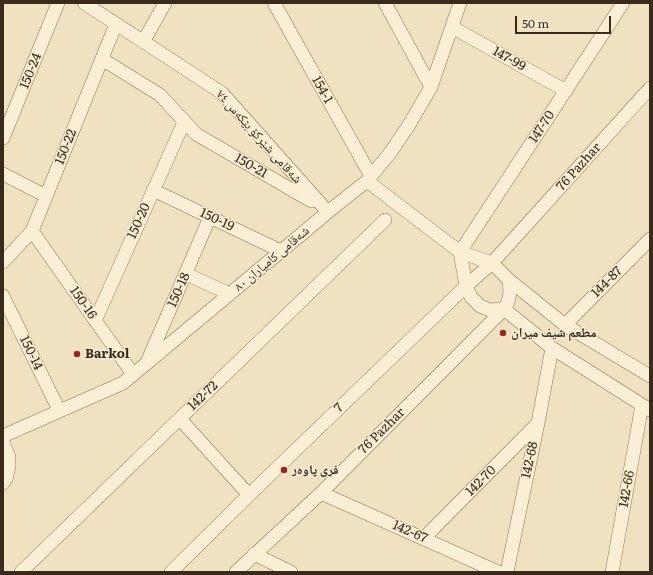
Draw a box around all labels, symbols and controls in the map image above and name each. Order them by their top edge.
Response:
scale bar [517,8,613,34]
text: 50 m [522,14,549,32]
street label: 147-99 [490,44,528,74]
street label: 150-24 [17,51,45,91]
street label: 154-1 [308,74,336,106]
street label: شەقامی شێرکۆ بێکەس ٧٤ [213,87,305,187]
street label: 147-70 [526,108,558,146]
street label: 150-22 [52,127,80,167]
street label: 76 Pazhar [553,140,605,194]
street label: 150-21 [232,150,270,182]
street label: 150-20 [124,201,154,241]
street label: 150-19 [197,205,237,235]
street label: شەقامی کامیاران ٨٠ [231,223,313,295]
street label: 144-87 [588,263,626,301]
street label: 150-18 [164,270,194,310]
street label: 150-16 [66,284,100,322]
place label: مطعم شيف ميران [511,325,597,341]
marker: مطعم شيف ميران [498,328,508,338]
street label: 150-14 [16,333,46,373]
place label: Barkol [85,346,129,362]
marker: Barkol [72,349,82,359]
street label: 142-72 [185,378,221,414]
street label: 7 [331,400,347,416]
street label: 76 Pazhar [356,405,408,457]
street label: 142-68 [518,440,542,480]
place label: فری پاوەر [292,462,339,478]
street label: 142-70 [463,463,499,499]
marker: فری پاوەر [279,465,289,475]
street label: 142-66 [616,469,638,509]
street label: 142-67 [390,517,430,547]

